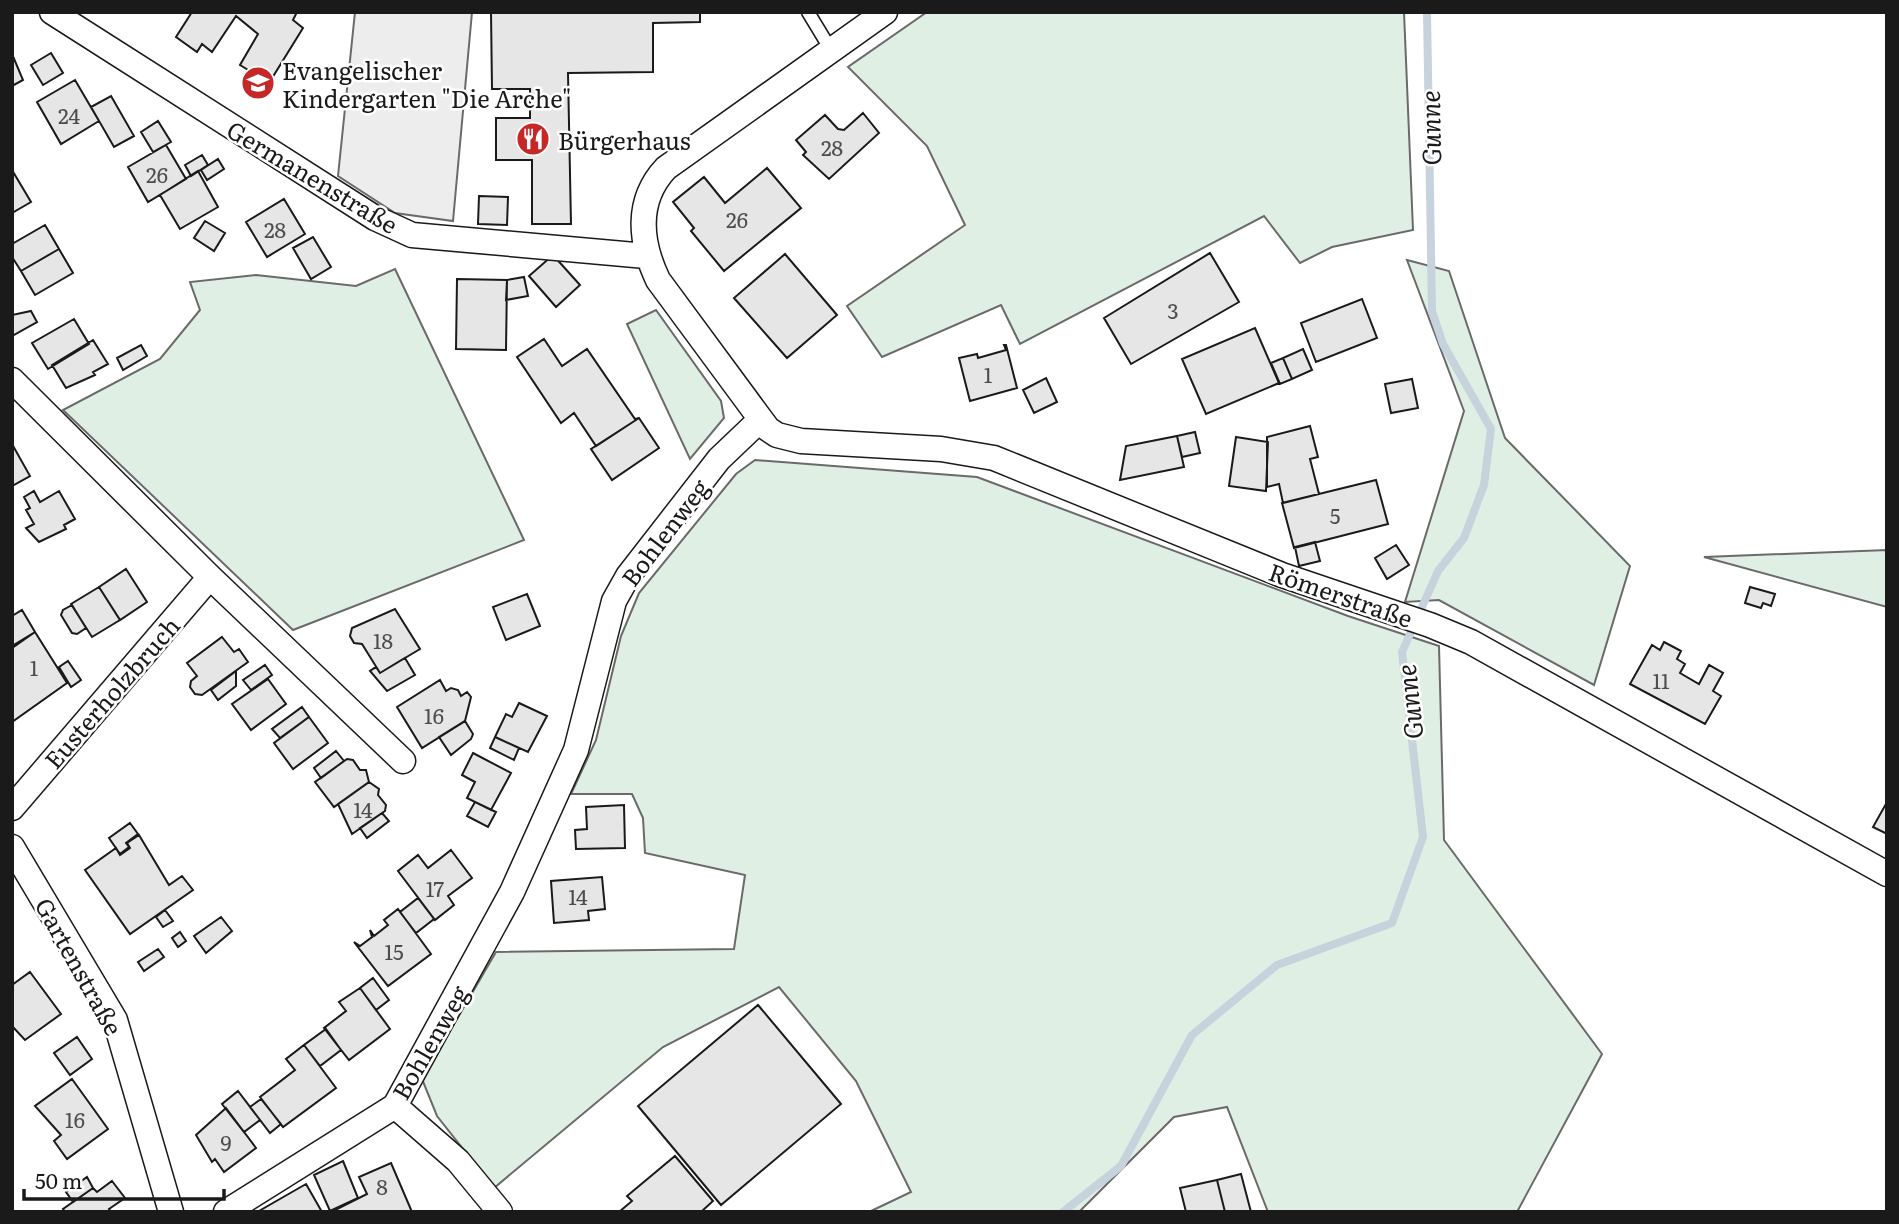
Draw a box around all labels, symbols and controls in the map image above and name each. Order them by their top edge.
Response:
place label: Evangelischer Kindergarten "Die Arche" [282,52,571,115]
school or university icon: Evangelischer Kindergarten "Die Arche" [239,64,277,102]
water label: Gunne [1409,90,1449,166]
house number: 24 [58,99,81,130]
street label: Germanenstraße [221,111,405,241]
restaurant icon: Bürgerhaus [514,120,552,158]
place label: Bürgerhaus [558,122,691,157]
house number: 28 [821,131,843,162]
house number: 26 [146,158,168,189]
house number: 26 [726,203,748,234]
house number: 28 [264,213,286,244]
house number: 3 [1167,294,1179,325]
house number: 1 [984,358,993,389]
street label: Bohlenweg [612,470,716,593]
house number: 5 [1330,499,1340,530]
street label: Römerstraße [1264,553,1418,635]
street label: Eusterholzbruch [35,608,187,776]
house number: 18 [373,624,393,655]
house number: 1 [30,651,39,682]
water label: Gunne [1385,662,1431,742]
house number: 11 [1652,664,1670,695]
house number: 16 [424,699,444,730]
house number: 14 [353,793,373,824]
house number: 17 [426,872,445,903]
house number: 14 [568,880,588,911]
street label: Gartenstraße [28,891,132,1041]
house number: 15 [384,935,404,966]
street label: Bohlenweg [382,978,476,1106]
house number: 16 [65,1103,85,1134]
house number: 9 [221,1126,232,1157]
scale bar [24,1158,224,1202]
text: 50 m [35,1164,82,1195]
house number: 8 [376,1170,388,1201]

